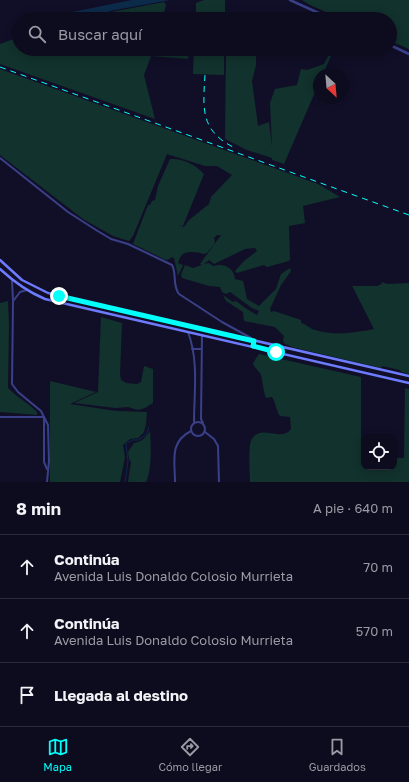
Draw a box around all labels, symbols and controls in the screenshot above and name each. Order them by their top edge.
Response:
search box [12,12,397,56]
icon: search [26,23,48,45]
text: Buscar aquí [58,25,142,43]
north arrow [313,68,349,104]
route end [50,287,68,305]
route start [267,343,285,361]
map controls [361,434,397,470]
button: locate [361,434,397,470]
text: 8 min [16,498,61,519]
text: A pie · 640 m [313,500,393,516]
text: Continúa [54,550,120,568]
icon: ahead [16,556,38,578]
text: 70 m [363,559,393,575]
text: Avenida Luis Donaldo Colosio Murrieta [54,568,293,584]
text: Continúa [54,614,120,632]
icon: ahead [16,620,38,642]
text: 570 m [356,623,393,639]
text: Avenida Luis Donaldo Colosio Murrieta [54,632,293,648]
icon: arrive [16,684,38,706]
text: Llegada al destino [54,686,188,704]
tab: Mapa [43,736,72,773]
tab: Cómo llegar [158,736,222,773]
tab: Guardados [309,736,366,773]

